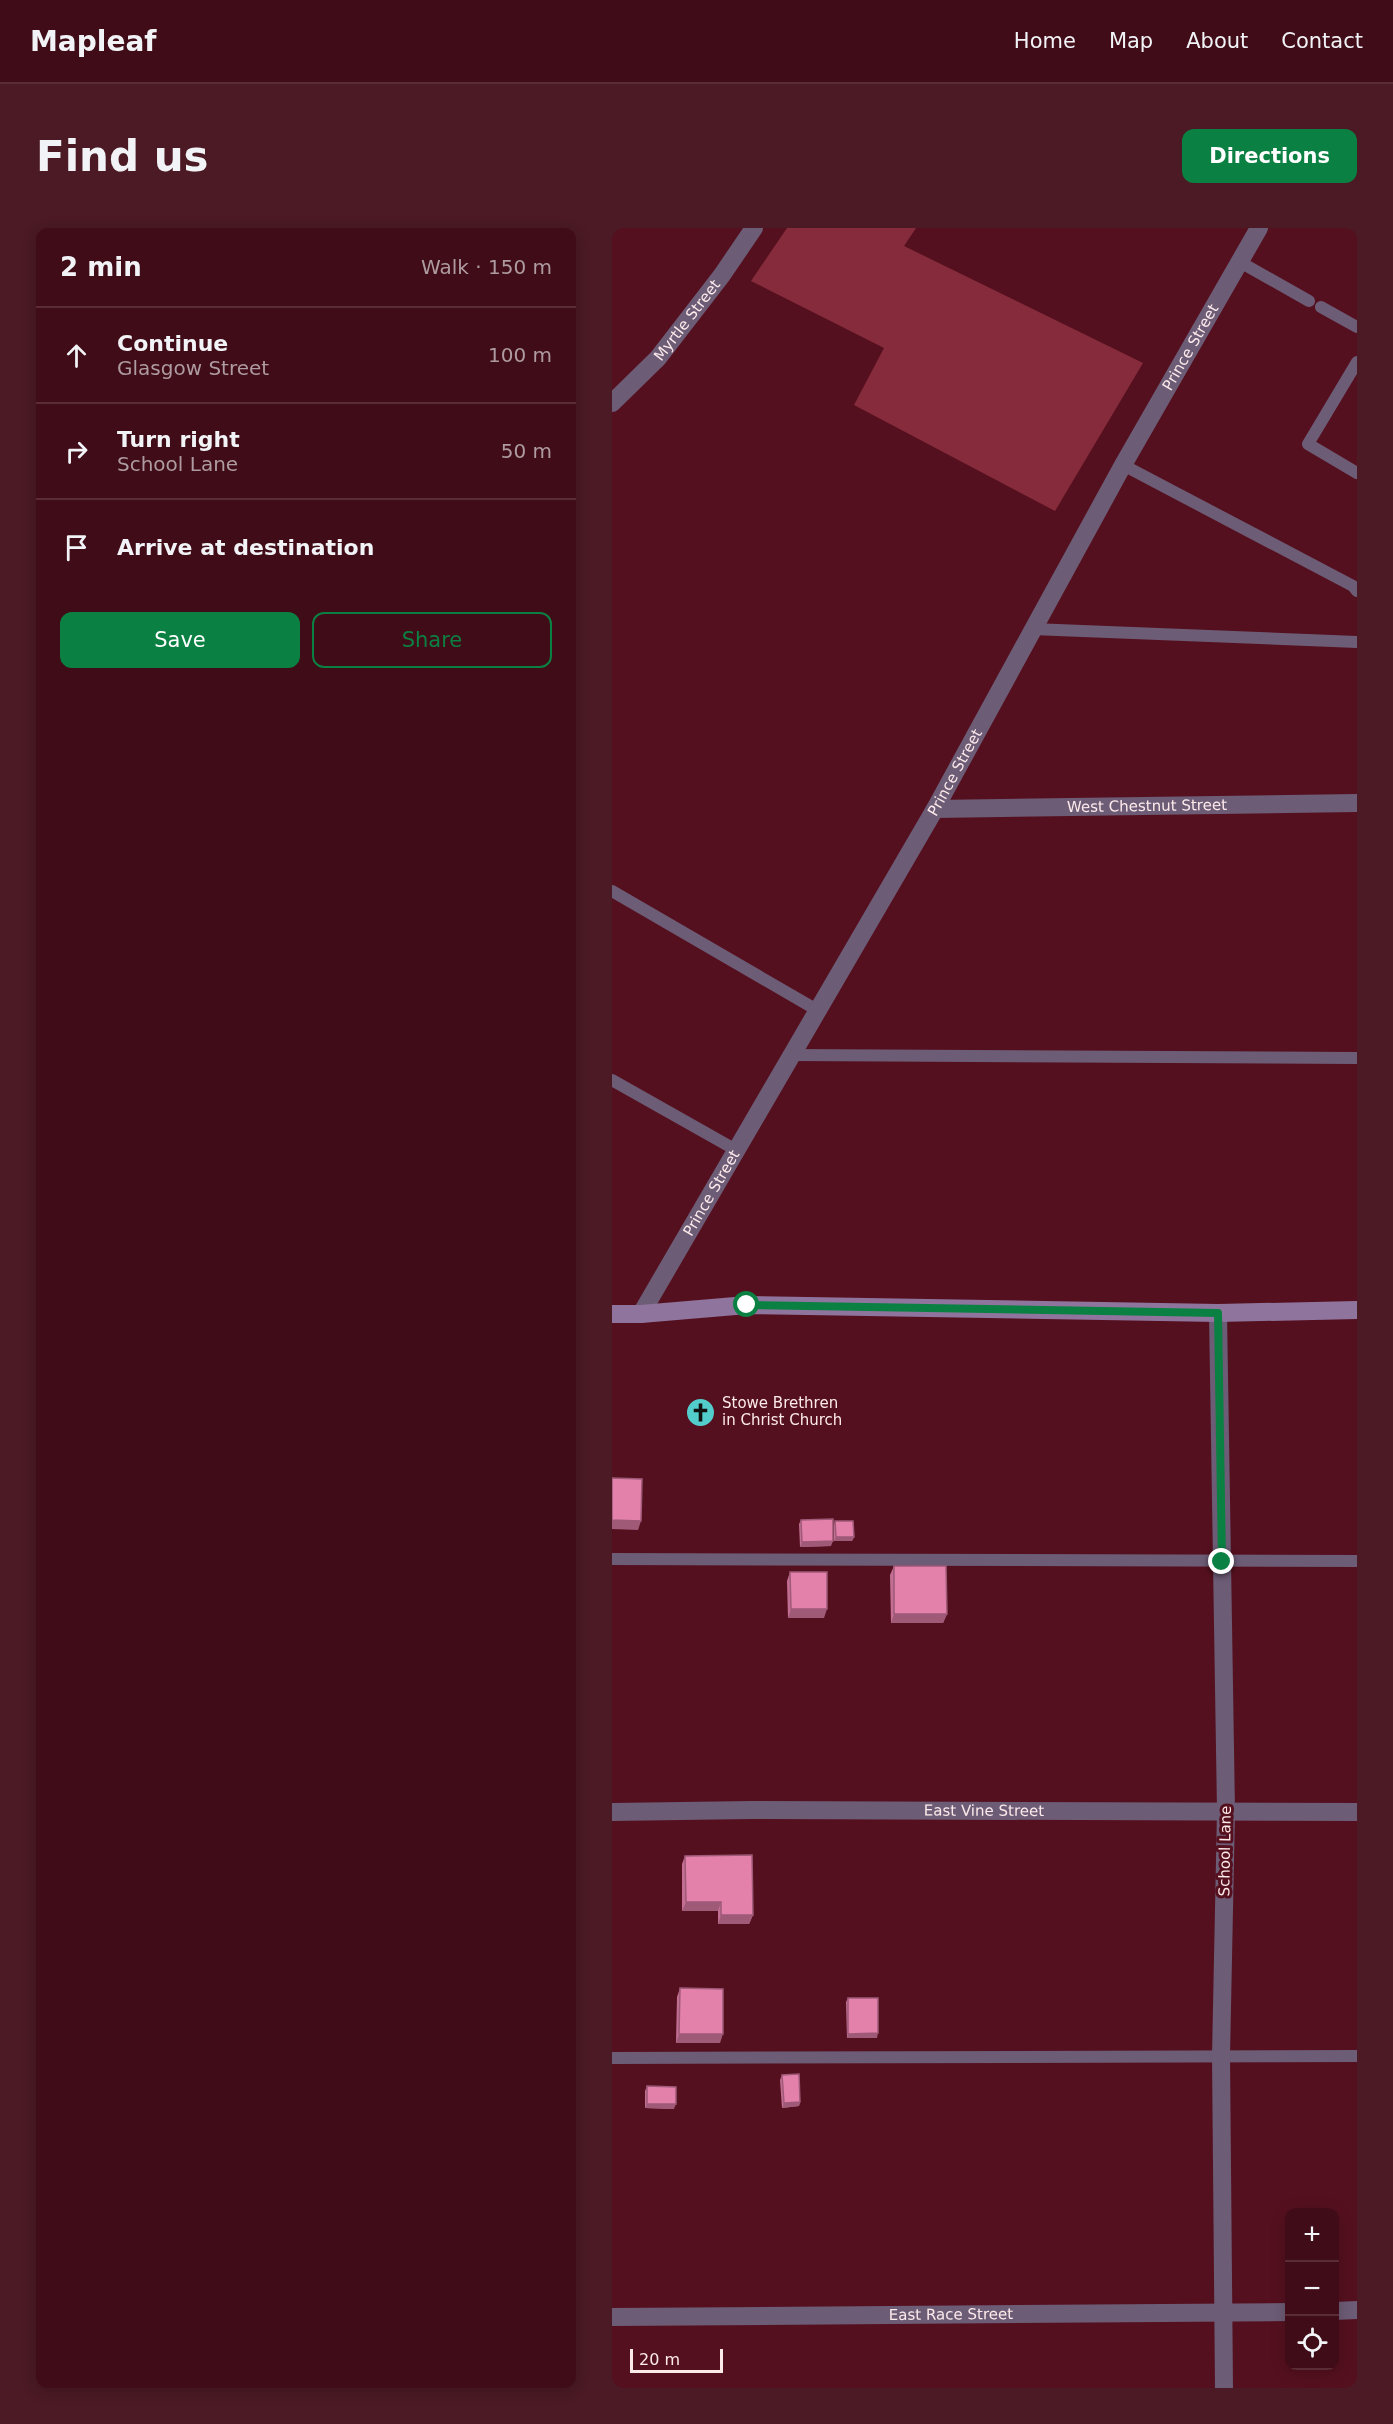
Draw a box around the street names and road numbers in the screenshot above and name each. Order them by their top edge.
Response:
street label: Myrtle Street [650,276,724,364]
street label: Prince Street [1159,301,1222,394]
street label: Prince Street [924,726,986,819]
street label: West Chestnut Street [1067,796,1227,816]
street label: Prince Street [679,1147,744,1239]
street label: East Vine Street [924,1802,1044,1820]
street label: School Lane [1215,1805,1235,1897]
street label: East Race Street [889,2305,1013,2324]

